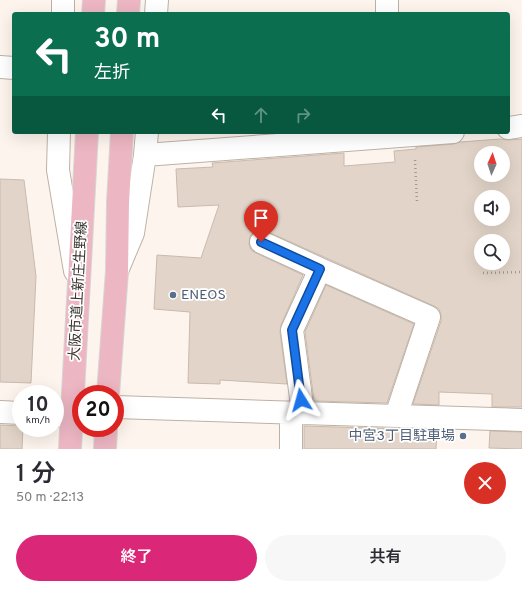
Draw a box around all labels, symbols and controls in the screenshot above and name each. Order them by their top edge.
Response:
text: 30 m [94,22,160,58]
icon: left [28,28,80,80]
text: 左折 [94,62,130,85]
icon: left [208,104,230,126]
icon: ahead [250,104,272,126]
icon: right [292,104,314,126]
north arrow [474,146,510,182]
map controls [474,146,510,270]
button: sound [474,190,510,226]
pin [244,201,278,242]
icon: arrive [250,207,272,229]
street label: 大阪市道上新庄生野線 [67,221,91,361]
button: search [474,234,510,270]
place label: ENEOS [181,287,226,304]
marker: ENEOS [168,290,178,300]
position arrow [280,379,322,421]
speed limit sign: 20 [72,385,124,437]
text: 10 [27,393,49,419]
text: km/h [26,414,50,427]
place label: 中宮3丁目駐車場 [349,428,455,445]
marker: 中宮3丁目駐車場 [458,431,468,441]
text: 1 分 [16,460,55,490]
button: close [464,462,506,504]
text: 50 m · 22:13 [16,490,84,506]
button: 終了 [16,535,257,581]
button: 共有 [265,535,506,581]

